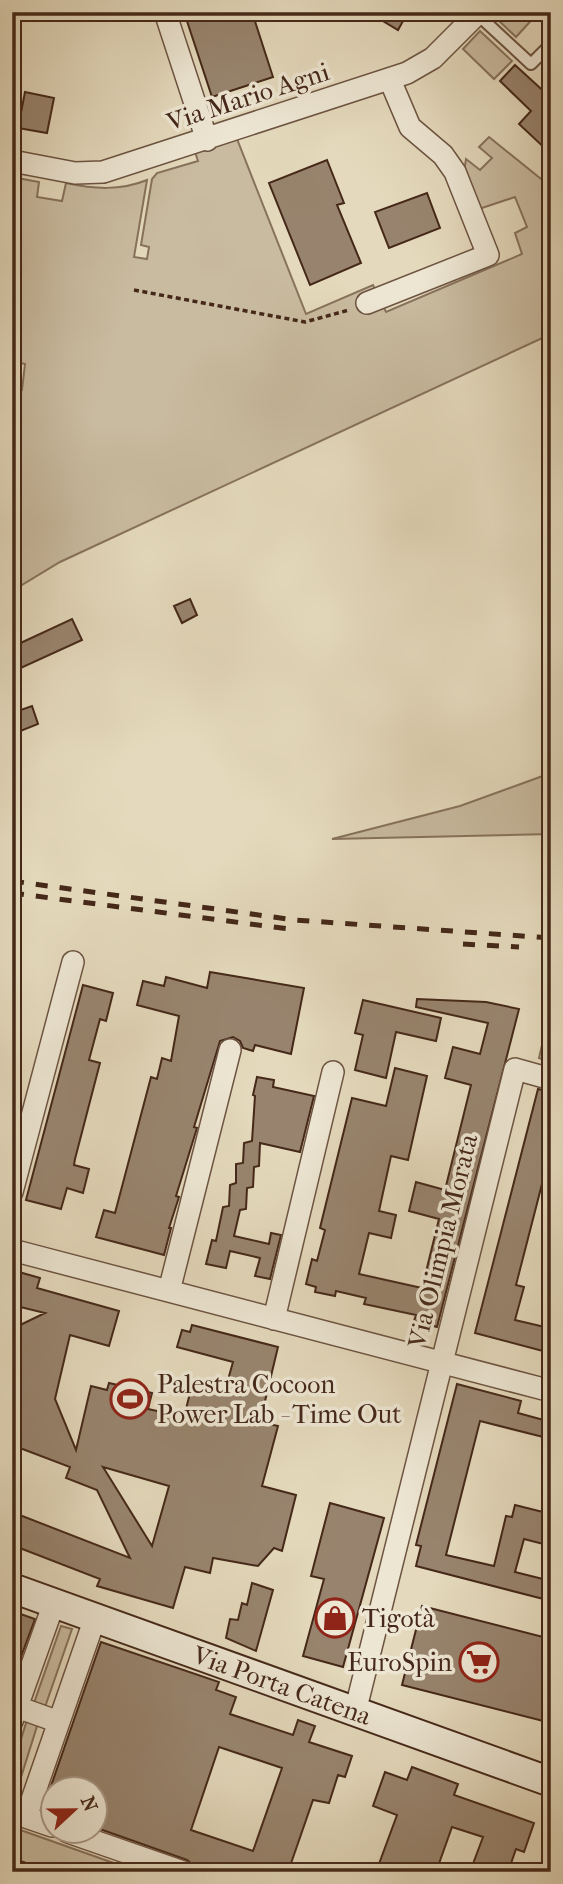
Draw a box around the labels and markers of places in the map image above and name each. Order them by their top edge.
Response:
place label: Palestra Cocoon Power Lab - Time Out [157,1369,402,1430]
sports icon: Palestra Cocoon Power Lab - Time Out [109,1378,151,1420]
shop icon: Tigotà [314,1597,356,1639]
place label: Tigotà [362,1603,436,1634]
supermarket icon: EuroSpin [458,1641,500,1683]
place label: EuroSpin [347,1647,452,1678]

